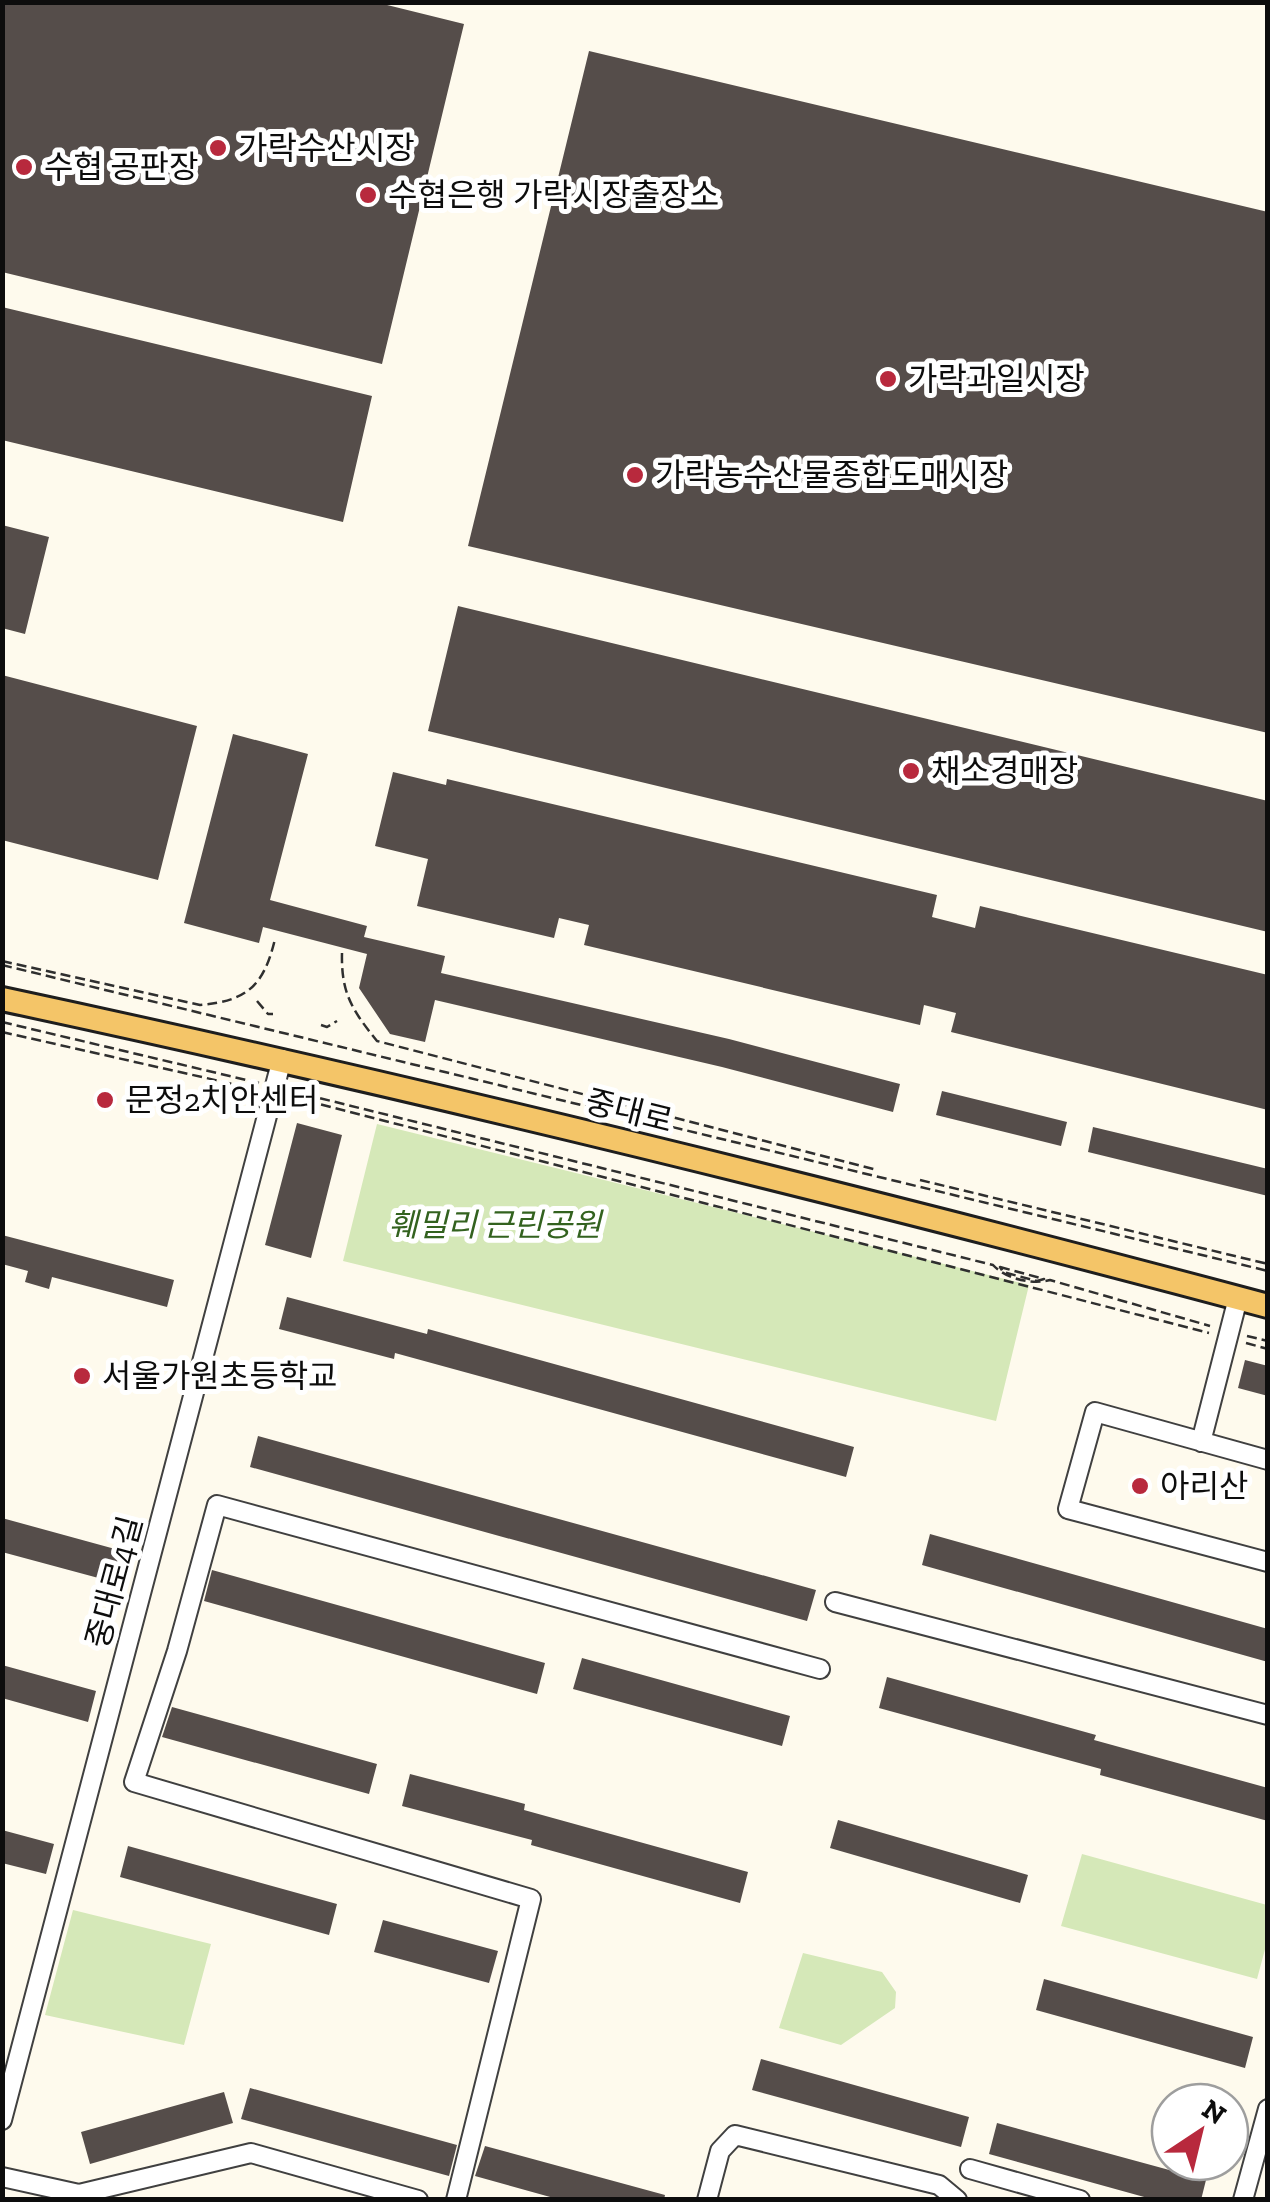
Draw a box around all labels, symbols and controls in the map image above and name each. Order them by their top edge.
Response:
place label: 가락수산시장 [238,129,415,167]
marker: 가락수산시장 [207,137,229,159]
place label: 수협 공판장 [44,148,198,186]
marker: 수협 공판장 [13,156,35,178]
place label: 수협은행 가락시장출장소 [388,176,719,214]
marker: 수협은행 가락시장출장소 [357,184,379,206]
place label: 가락과일시장 [908,360,1085,398]
marker: 가락과일시장 [877,368,899,390]
place label: 가락농수산물종합도매시장 [655,456,1008,494]
marker: 가락농수산물종합도매시장 [624,464,646,486]
place label: 채소경매장 [931,752,1078,790]
marker: 채소경매장 [900,760,922,782]
place label: 문정2치안센터 [125,1081,318,1119]
street label: 중대로 [582,1082,676,1140]
marker: 문정2치안센터 [94,1089,116,1111]
park label: 훼밀리 근린공원 [388,1206,604,1244]
place label: 서울가원초등학교 [102,1357,338,1395]
marker: 서울가원초등학교 [71,1365,93,1387]
place label: 아리산 [1160,1467,1248,1505]
marker: 아리산 [1129,1475,1151,1497]
street label: 중대로4길 [78,1512,150,1652]
north arrow [1150,2082,1250,2182]
text: N [1196,2092,1232,2132]

